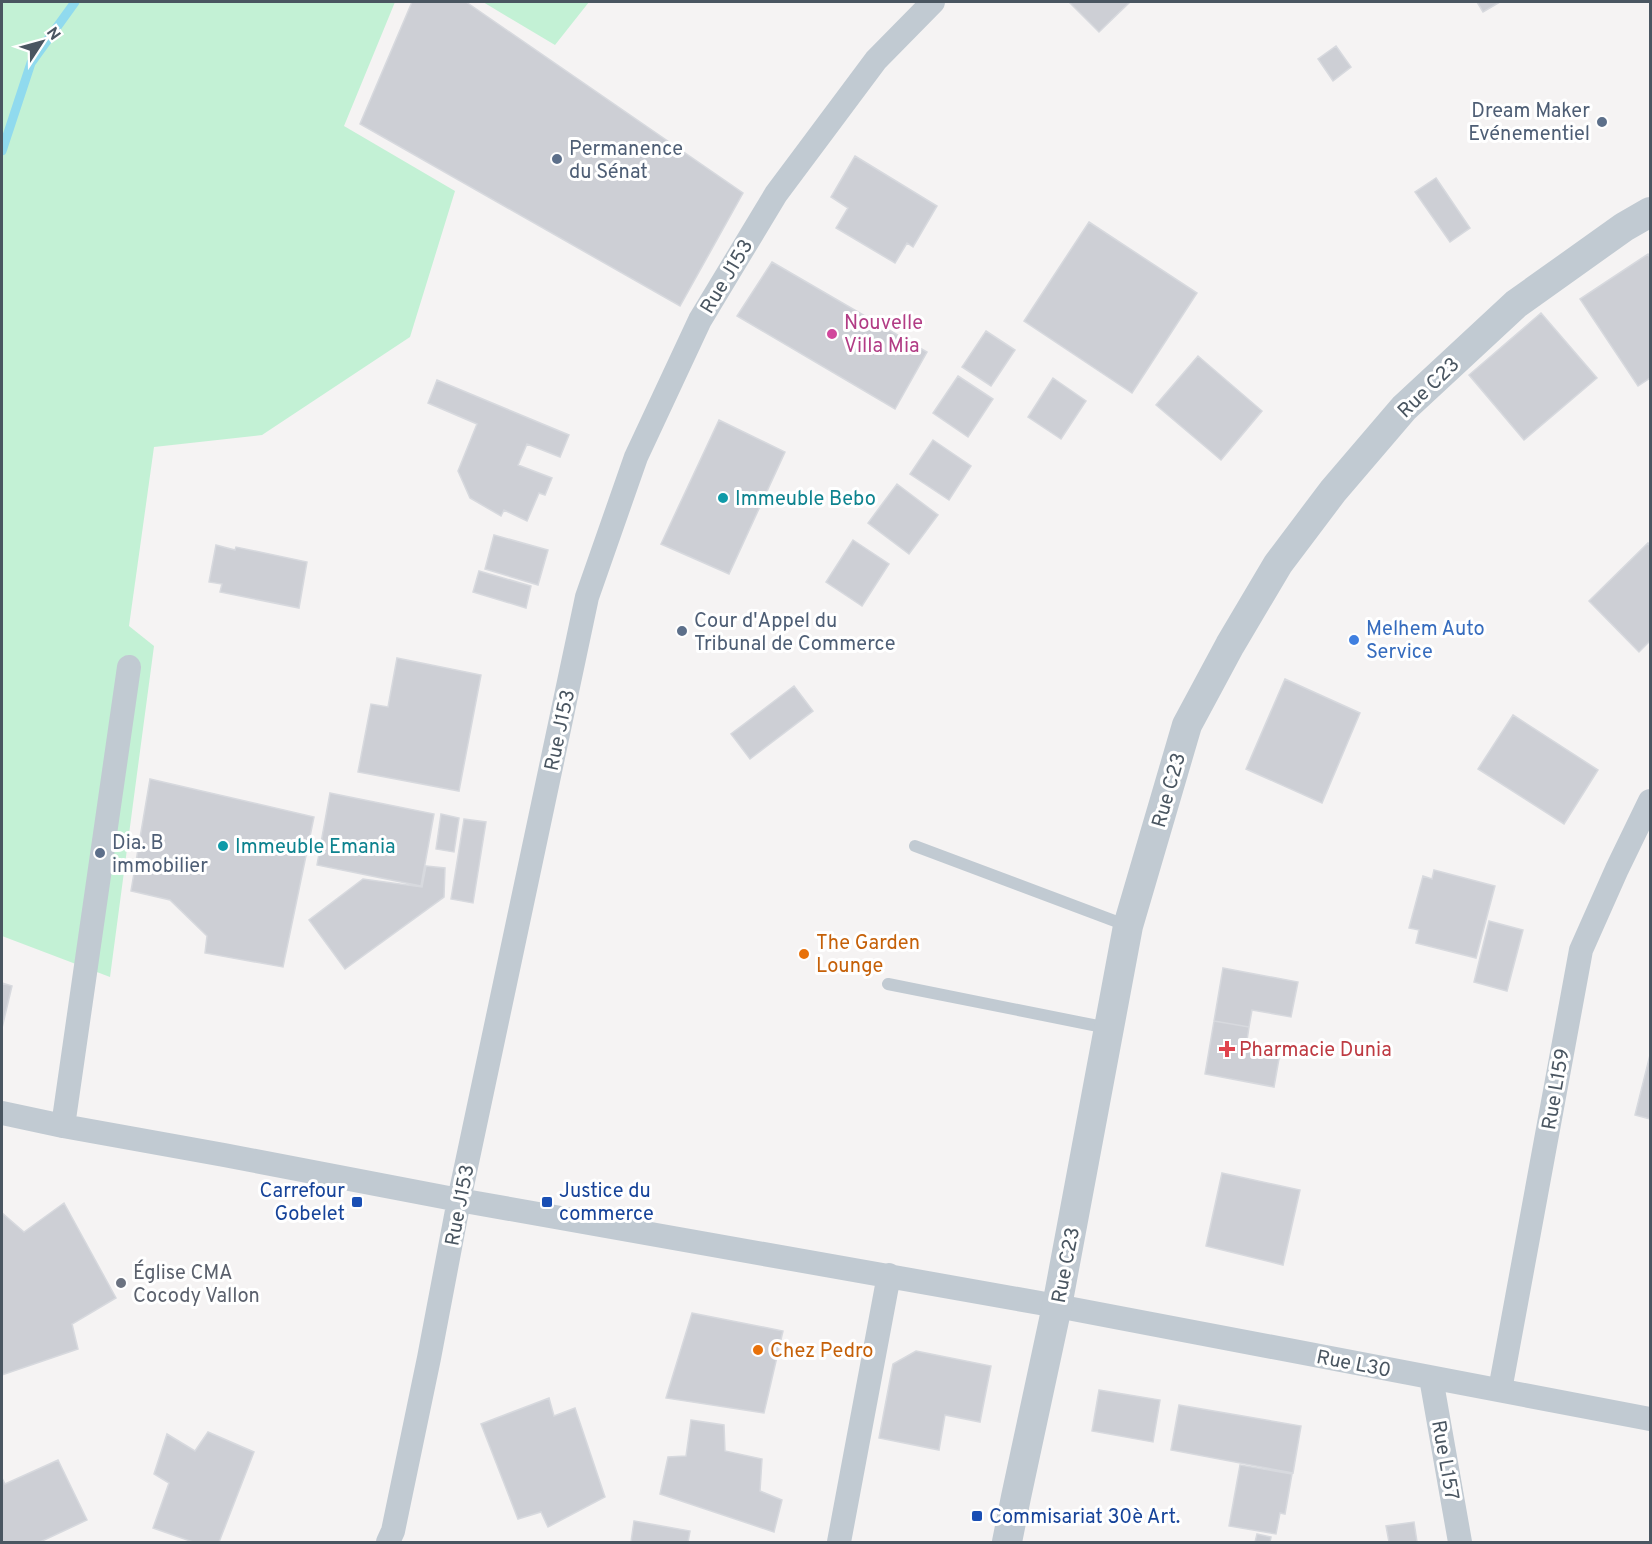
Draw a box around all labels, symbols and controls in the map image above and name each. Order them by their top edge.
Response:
north arrow [12,12,72,72]
text: N [41,24,64,45]
place label: Dream Maker Evénementiel [1468,99,1590,148]
marker: Dream Maker Evénementiel [1595,115,1609,129]
place label: Permanence du Sénat [569,137,683,186]
marker: Permanence du Sénat [550,152,564,166]
street label: Rue J153 [695,235,760,319]
place label: Nouvelle Villa Mia [844,311,923,360]
marker: Nouvelle Villa Mia [825,327,839,341]
street label: Rue C23 [1393,352,1466,424]
place label: Immeuble Bebo [735,487,876,513]
marker: Immeuble Bebo [716,491,730,505]
place label: Cour d'Appel du Tribunal de Commerce [694,609,896,658]
place label: Melhem Auto Service [1366,617,1485,666]
marker: Cour d'Appel du Tribunal de Commerce [675,624,689,638]
marker: Melhem Auto Service [1347,633,1361,647]
street label: Rue J153 [540,687,582,773]
street label: Rue C23 [1147,750,1193,831]
place label: Dia. B immobilier [112,831,208,880]
place label: Immeuble Emania [235,835,396,861]
marker: Immeuble Emania [216,839,230,853]
marker: Dia. B immobilier [93,846,107,860]
place label: The Garden Lounge [816,931,920,980]
marker: The Garden Lounge [797,947,811,961]
place label: Pharmacie Dunia [1239,1038,1392,1064]
marker: Pharmacie Dunia [1220,1042,1234,1056]
street label: Rue L159 [1537,1047,1577,1132]
street label: Rue J153 [440,1162,482,1248]
place label: Carrefour Gobelet [259,1179,345,1228]
place label: Justice du commerce [559,1179,654,1228]
marker: Carrefour Gobelet [350,1195,364,1209]
marker: Justice du commerce [540,1195,554,1209]
street label: Rue C23 [1047,1225,1087,1306]
place label: Église CMA Cocody Vallon [133,1259,260,1310]
marker: Église CMA Cocody Vallon [114,1276,128,1290]
place label: Chez Pedro [770,1339,873,1365]
marker: Chez Pedro [751,1343,765,1357]
street label: Rue L30 [1314,1345,1393,1385]
street label: Rue L157 [1424,1418,1464,1502]
place label: Commisariat 30è Art. [989,1505,1180,1531]
marker: Commisariat 30è Art. [970,1509,984,1523]

